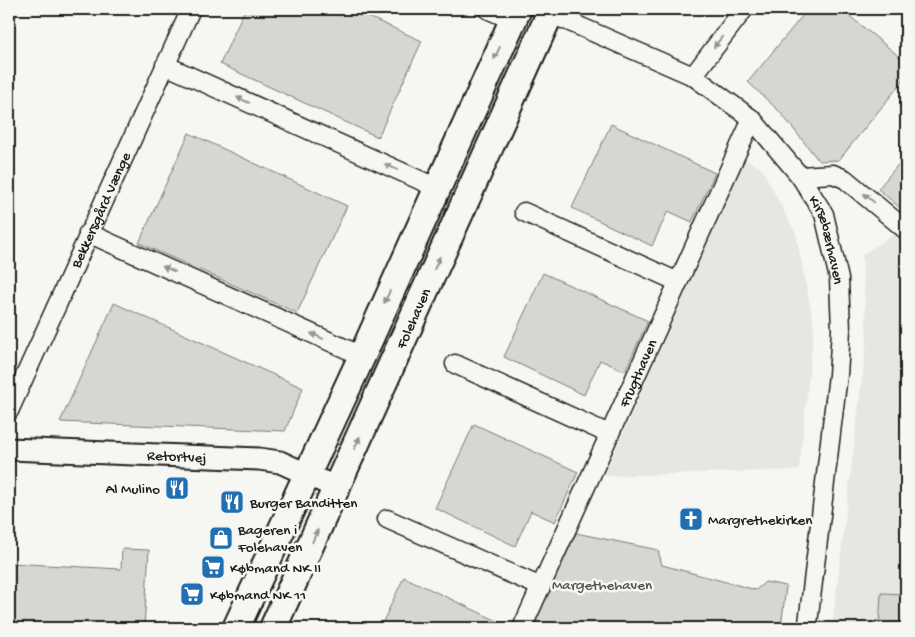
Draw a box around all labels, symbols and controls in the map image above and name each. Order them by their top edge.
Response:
one-way arrow [713,35,724,48]
one-way arrow [493,46,501,60]
one-way arrow [236,96,250,104]
street label: Bekkersgård Vænge [68,149,136,272]
one-way arrow [384,163,398,171]
street label: Kirsebærhaven [804,193,846,285]
one-way arrow [862,193,875,204]
one-way arrow [433,256,441,270]
one-way arrow [162,265,176,273]
street label: Folehaven [393,286,436,353]
one-way arrow [383,290,391,304]
one-way arrow [310,331,324,339]
street label: Frugthaven [616,337,662,411]
one-way arrow [353,436,361,450]
street label: Retortvej [147,448,207,468]
restaurant icon: Al Mulino [164,475,190,501]
place label: Al Mulino [105,481,160,499]
restaurant icon: Burger Banditten [219,489,245,515]
place label: Burger Banditten [249,495,357,513]
church icon: Margrethekirken [678,506,704,532]
place label: Margrethekirken [708,512,812,530]
place label: Bageren i Folehaven [237,522,302,557]
shop icon: Bageren i Folehaven [208,525,234,551]
one-way arrow [311,529,319,543]
supermarket icon: Købmand NK II [200,554,226,580]
place label: Købmand NK II [230,560,321,578]
park label: Margethehaven [552,577,652,595]
supermarket icon: Købmand NK 11 [179,581,205,607]
place label: Købmand NK 11 [210,587,306,605]

